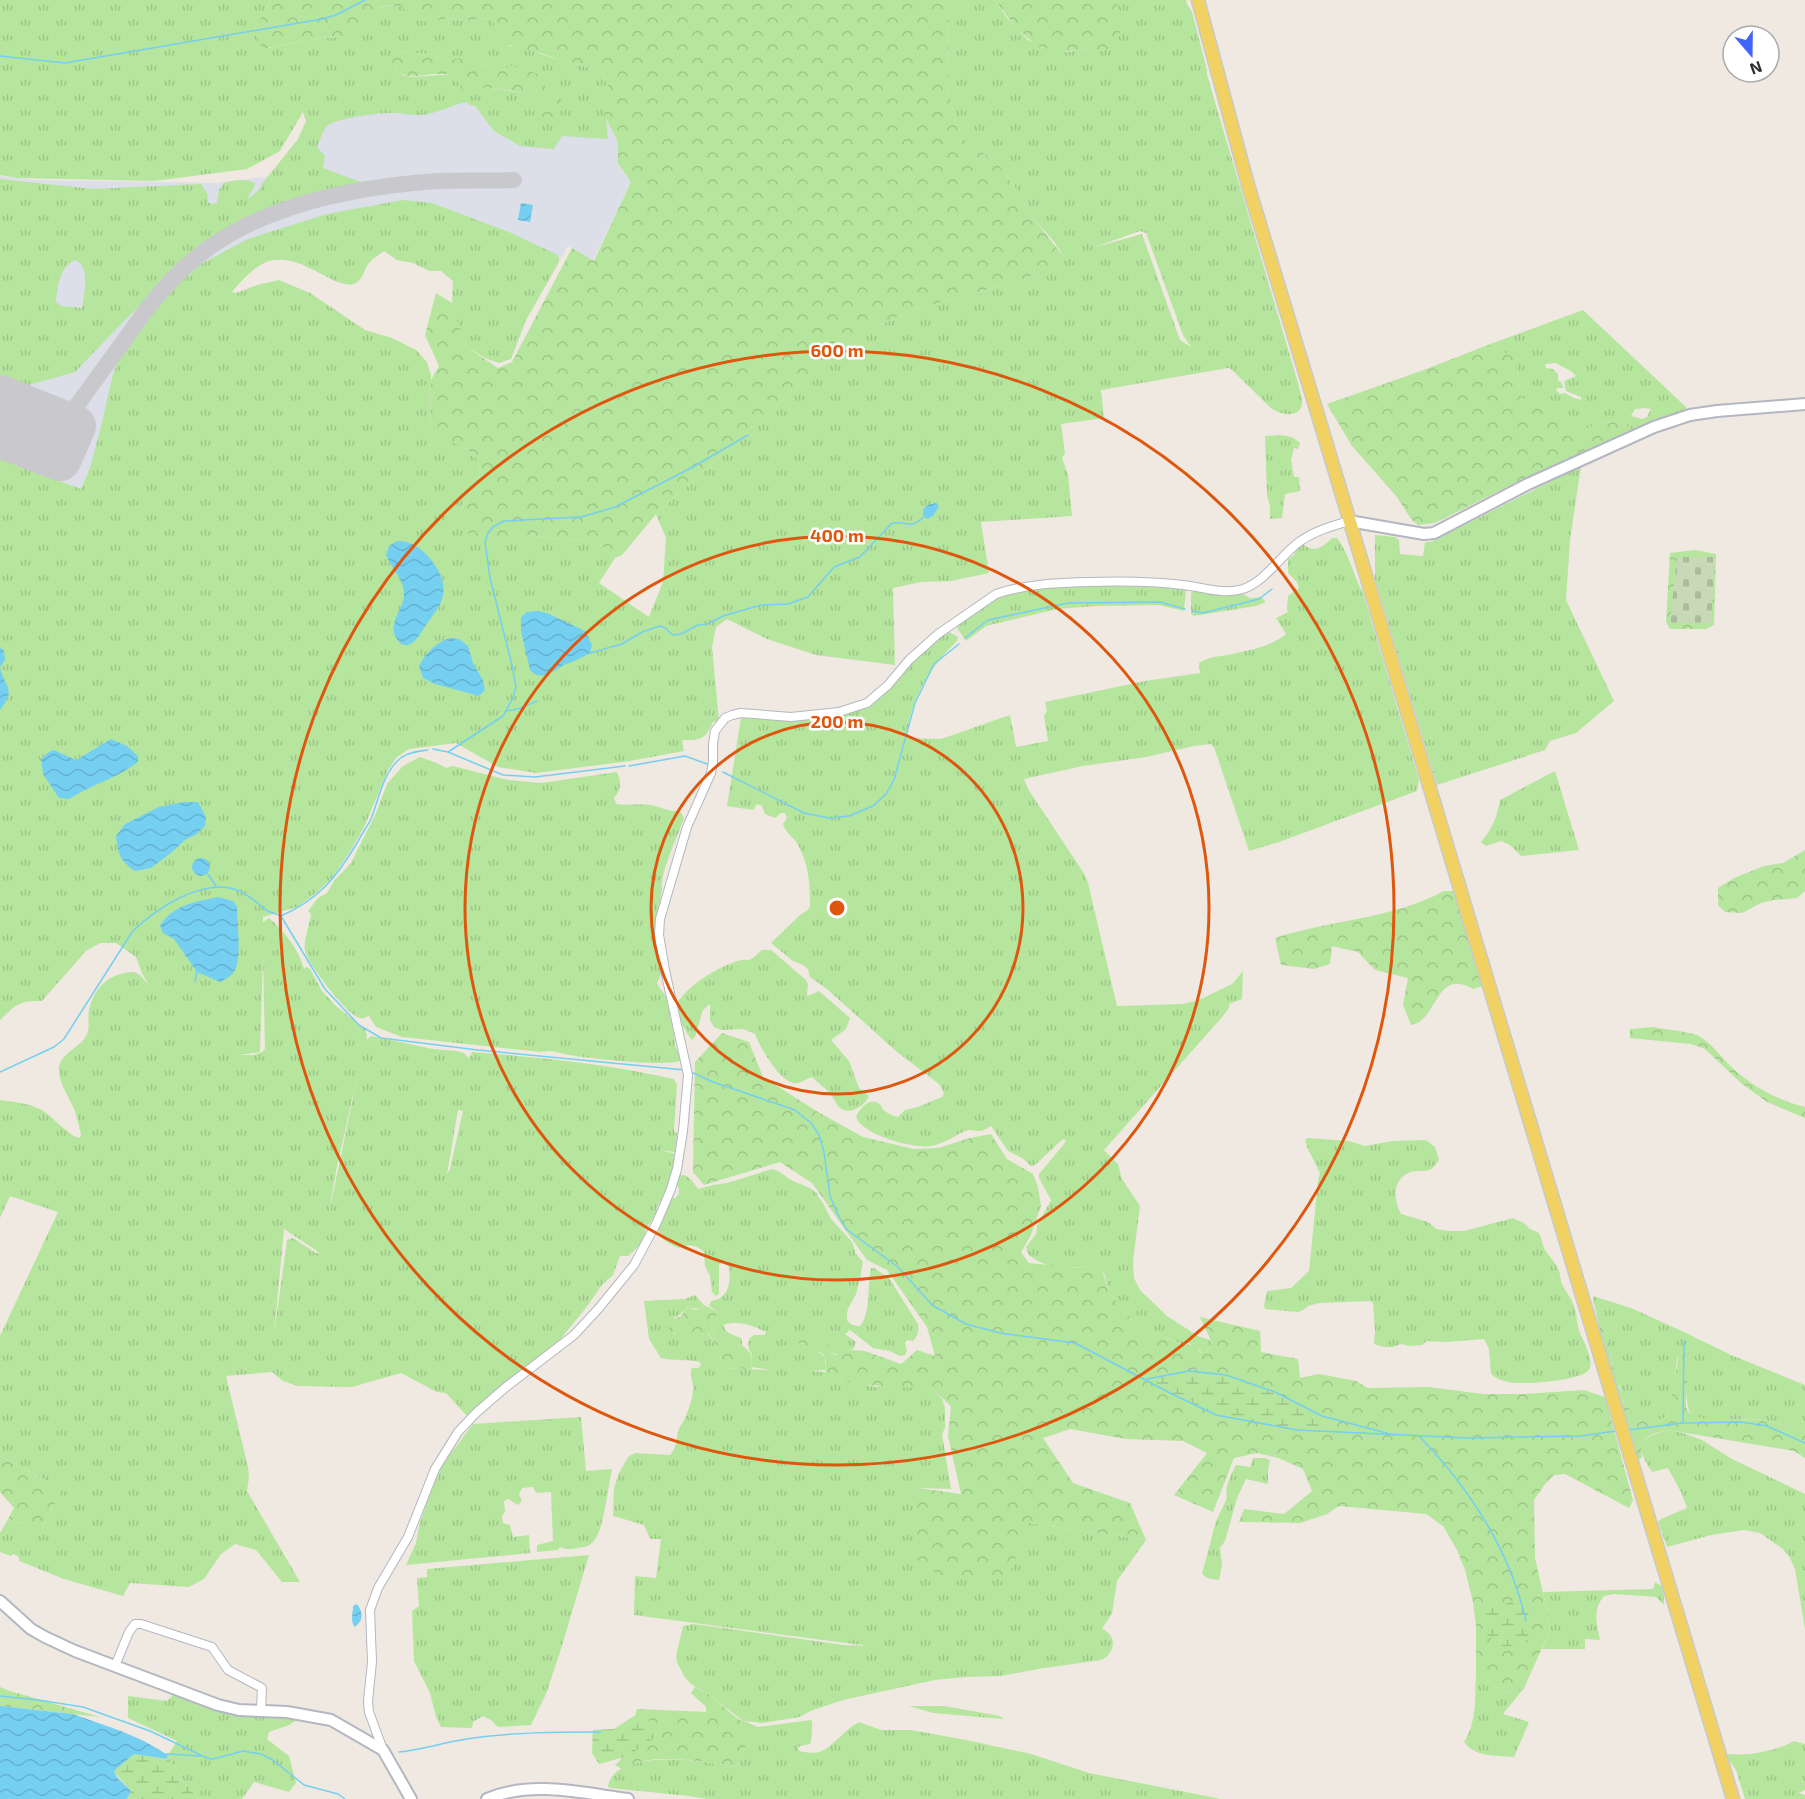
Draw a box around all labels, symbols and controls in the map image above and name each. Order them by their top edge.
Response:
north arrow [1721,24,1781,84]
text: N [1748,58,1765,79]
text: 600 m [810,339,864,361]
text: 400 m [810,524,864,546]
text: 200 m [811,710,863,732]
centre of rings [827,898,847,918]

